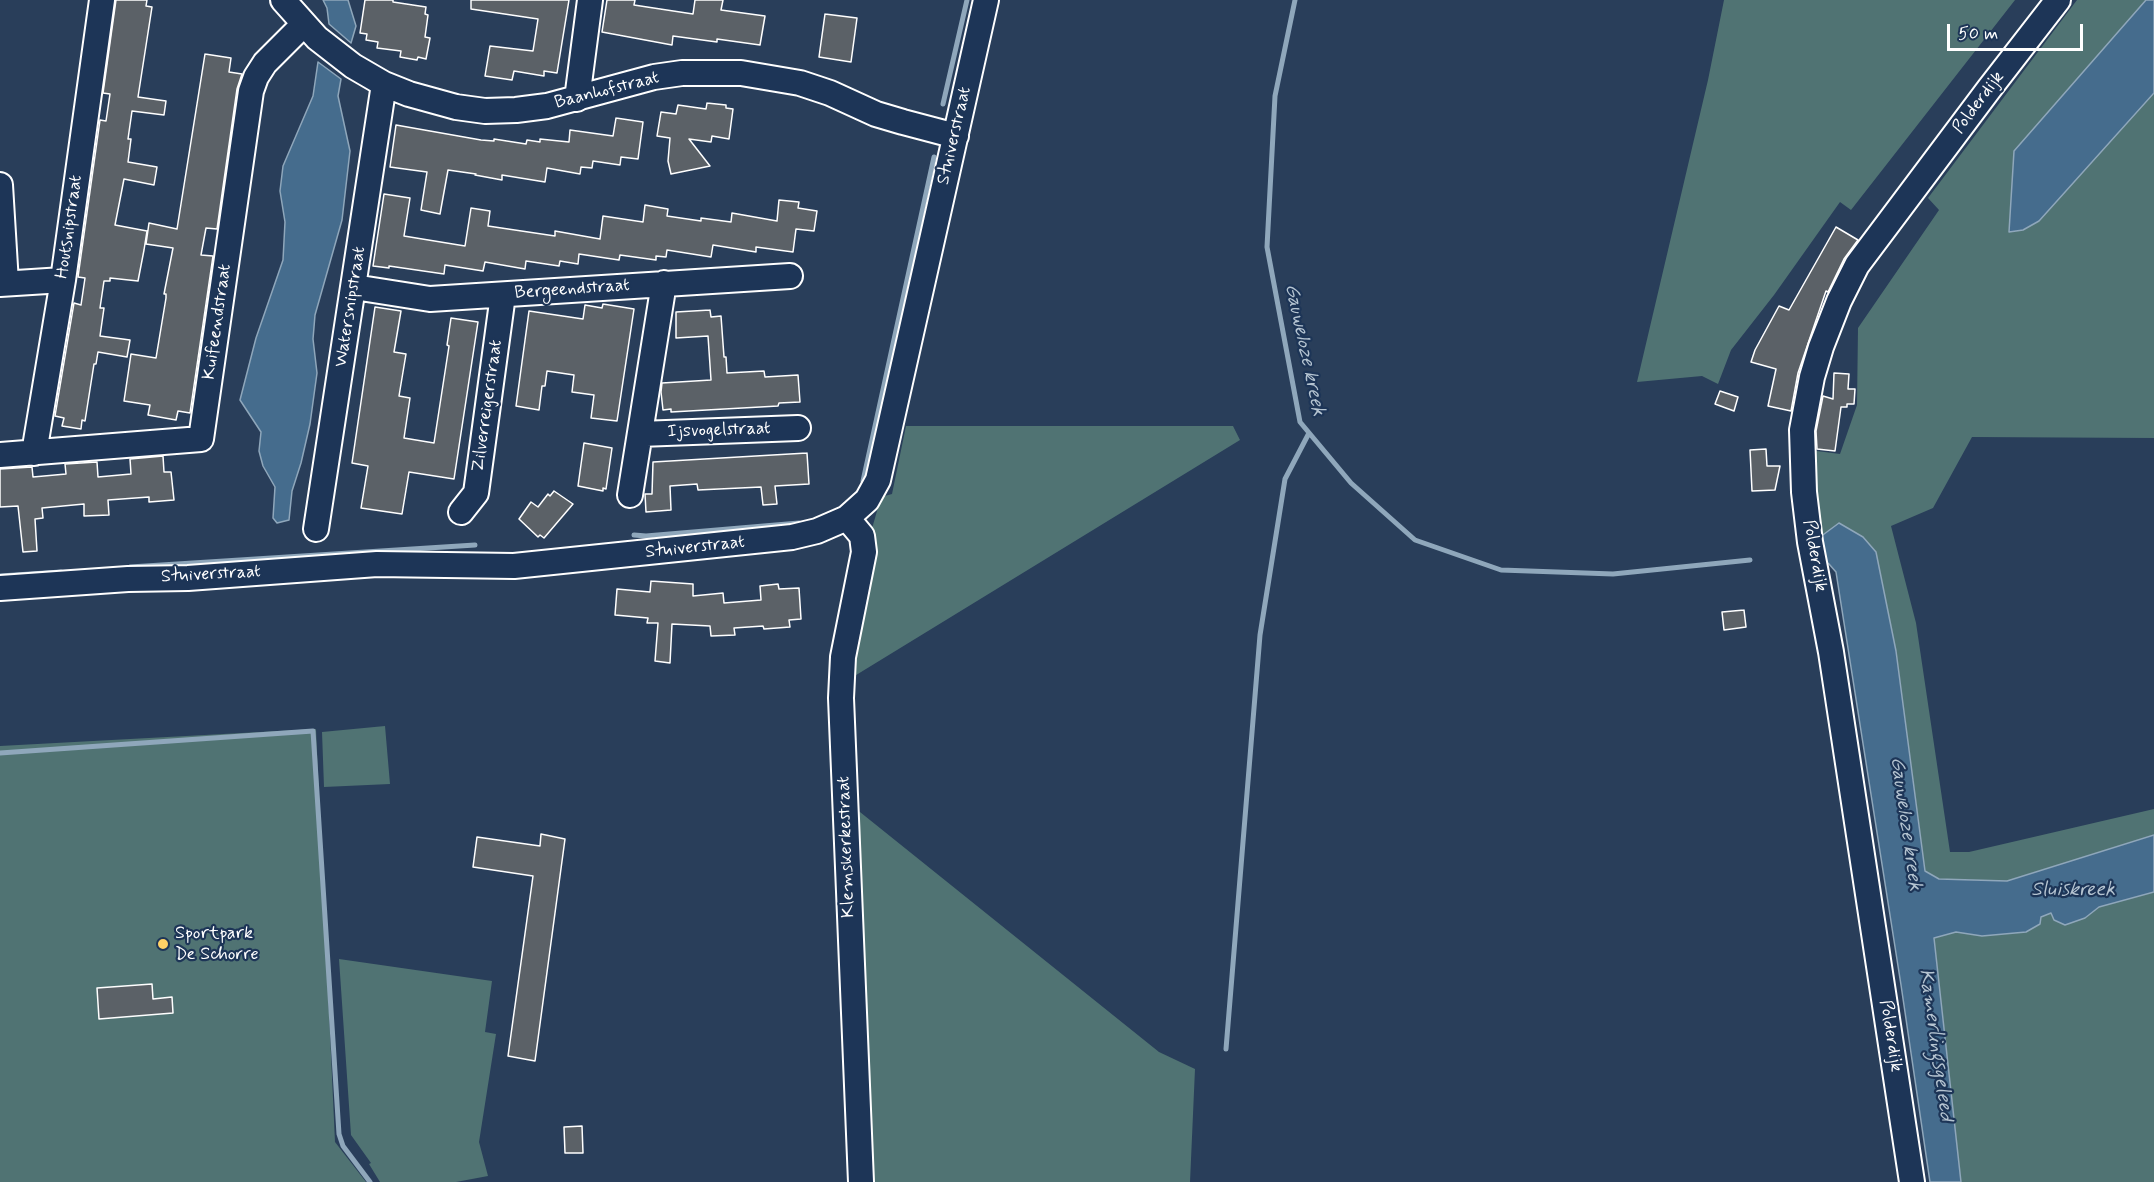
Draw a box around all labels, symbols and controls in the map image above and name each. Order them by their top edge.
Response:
scale bar [1950,12,2086,50]
text: 50 m [1958,22,1998,46]
street label: Polderdijk [1948,67,2010,139]
street label: Baanhofstraat [552,68,662,114]
street label: Stuiverstraat [933,85,977,187]
street label: Houtsnipstraat [52,174,88,280]
street label: Watersnipstraat [331,245,371,369]
street label: Kuifeendstraat [199,263,237,381]
street label: Bergeendstraat [514,275,630,305]
water label: Gauweloze kreek [1278,282,1330,418]
street label: Zilverreigerstraat [468,339,508,473]
street label: Ijsvogelstraat [667,418,771,444]
street label: Polderdijk [1797,518,1831,594]
street label: Stuiverstraat [644,532,746,564]
street label: Stuiverstraat [161,562,261,588]
water label: Gauweloze kreek [1884,756,1926,892]
street label: Klemskerkestraat [834,776,860,918]
water label: Sluiskreek [2031,879,2115,903]
place label: Sportpark De Schorre [175,923,259,966]
marker: Sportpark De Schorre [156,937,170,951]
water label: Kamerlingsgeleed [1912,967,1958,1123]
street label: Polderdijk [1874,998,1906,1074]

